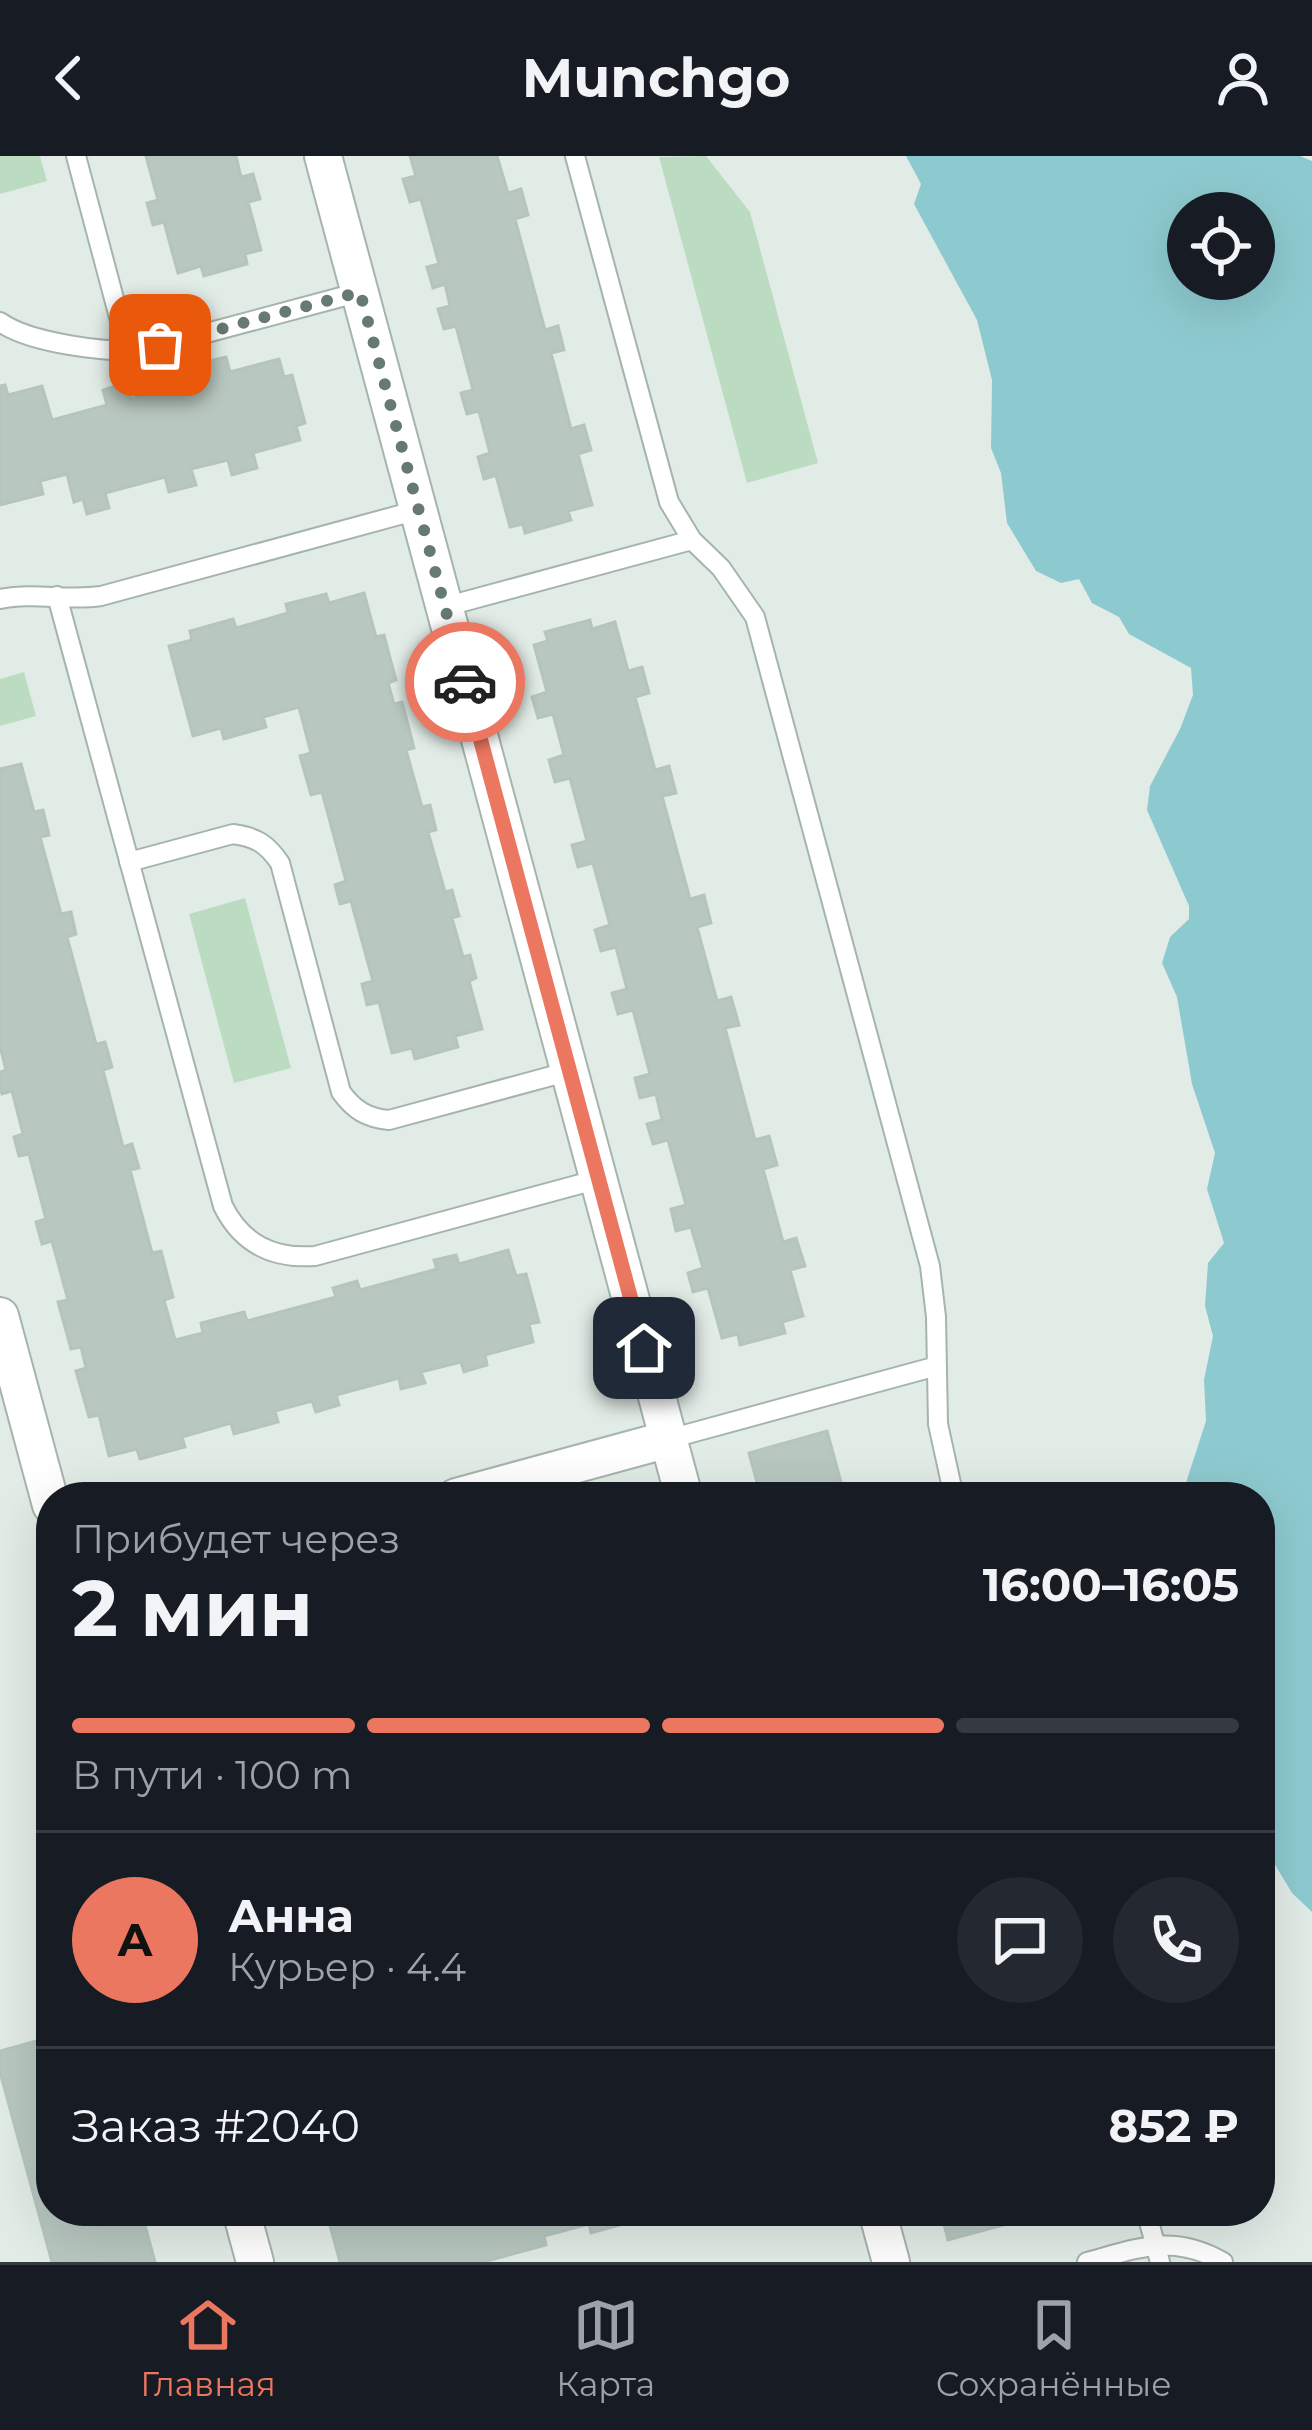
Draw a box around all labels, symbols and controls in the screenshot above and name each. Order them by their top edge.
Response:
icon: back [36,45,102,111]
text: Munchgo [522,45,790,111]
icon: person [1210,45,1276,111]
map controls [1167,192,1275,300]
button: locate [1167,192,1275,300]
pin [109,294,211,396]
icon: bag [127,312,193,378]
courier [405,622,525,742]
icon: car [432,649,498,715]
pin [593,1297,695,1399]
icon: home [611,1315,677,1381]
text: Прибудет через [72,1515,400,1563]
text: 16:00–16:05 [983,1557,1239,1612]
text: 2 мин [72,1560,313,1656]
text: В пути · 100 m [72,1751,352,1799]
button: chat [957,1877,1083,2003]
button: phone [1113,1877,1239,2003]
text: Анна [228,1888,354,1943]
text: А [117,1912,153,1967]
text: Курьер · 4.4 [228,1943,466,1991]
text: Заказ #2040 [72,2098,360,2153]
text: 852 ₽ [1109,2098,1239,2153]
tab: Главная [140,2292,276,2404]
tab: Карта [556,2292,655,2404]
tab: Сохранённые [936,2292,1172,2404]

